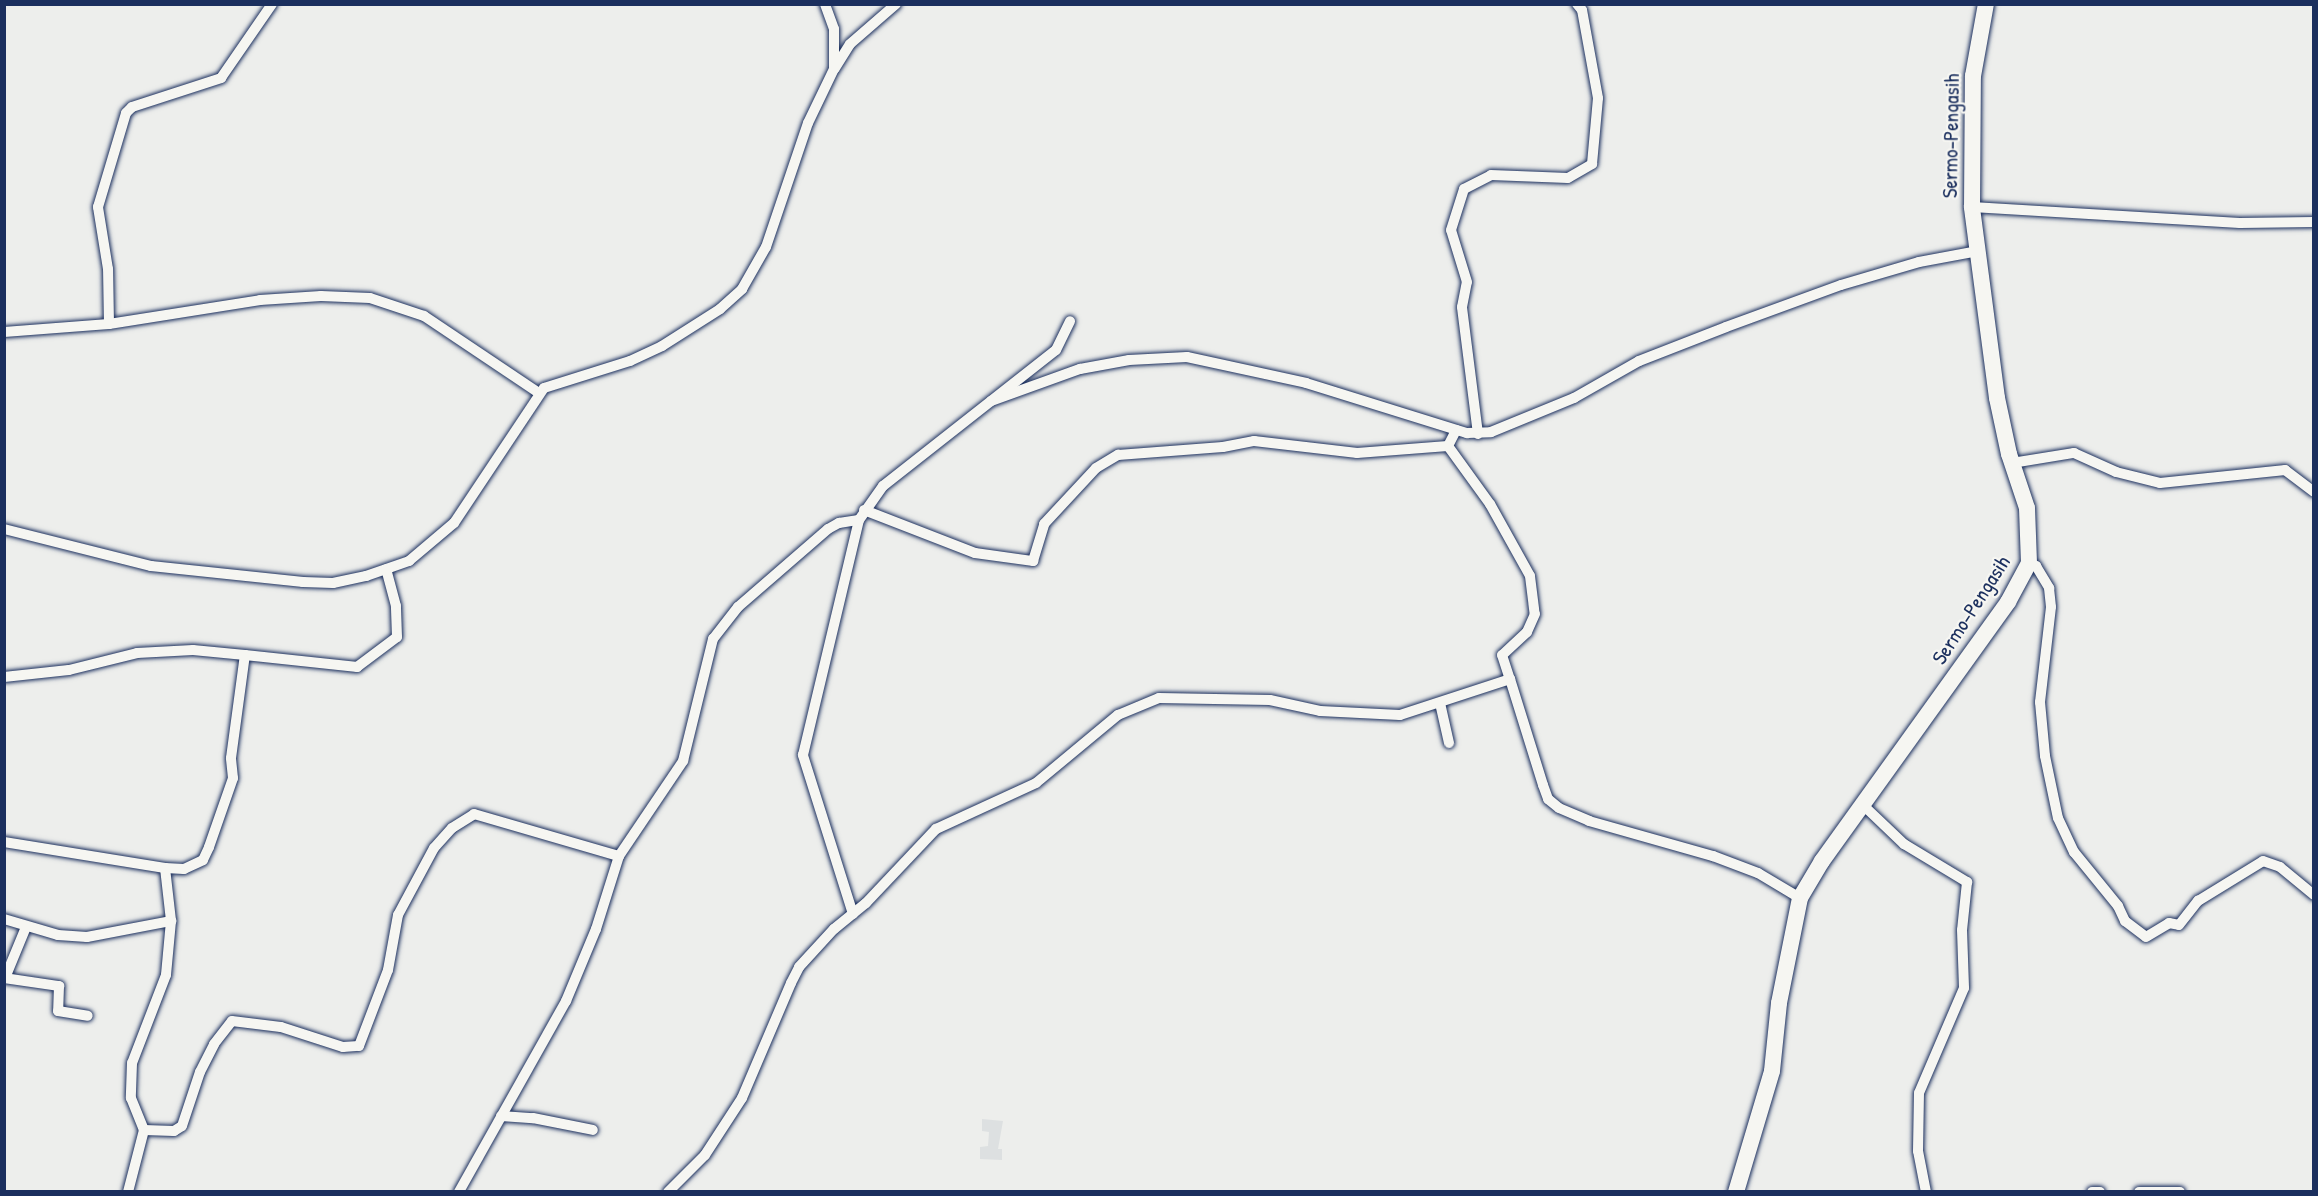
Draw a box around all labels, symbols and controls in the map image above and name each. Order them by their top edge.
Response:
street label: Sermo-Pengasih [1937,74,1965,198]
street label: Sermo-Pengasih [1927,551,2015,669]

